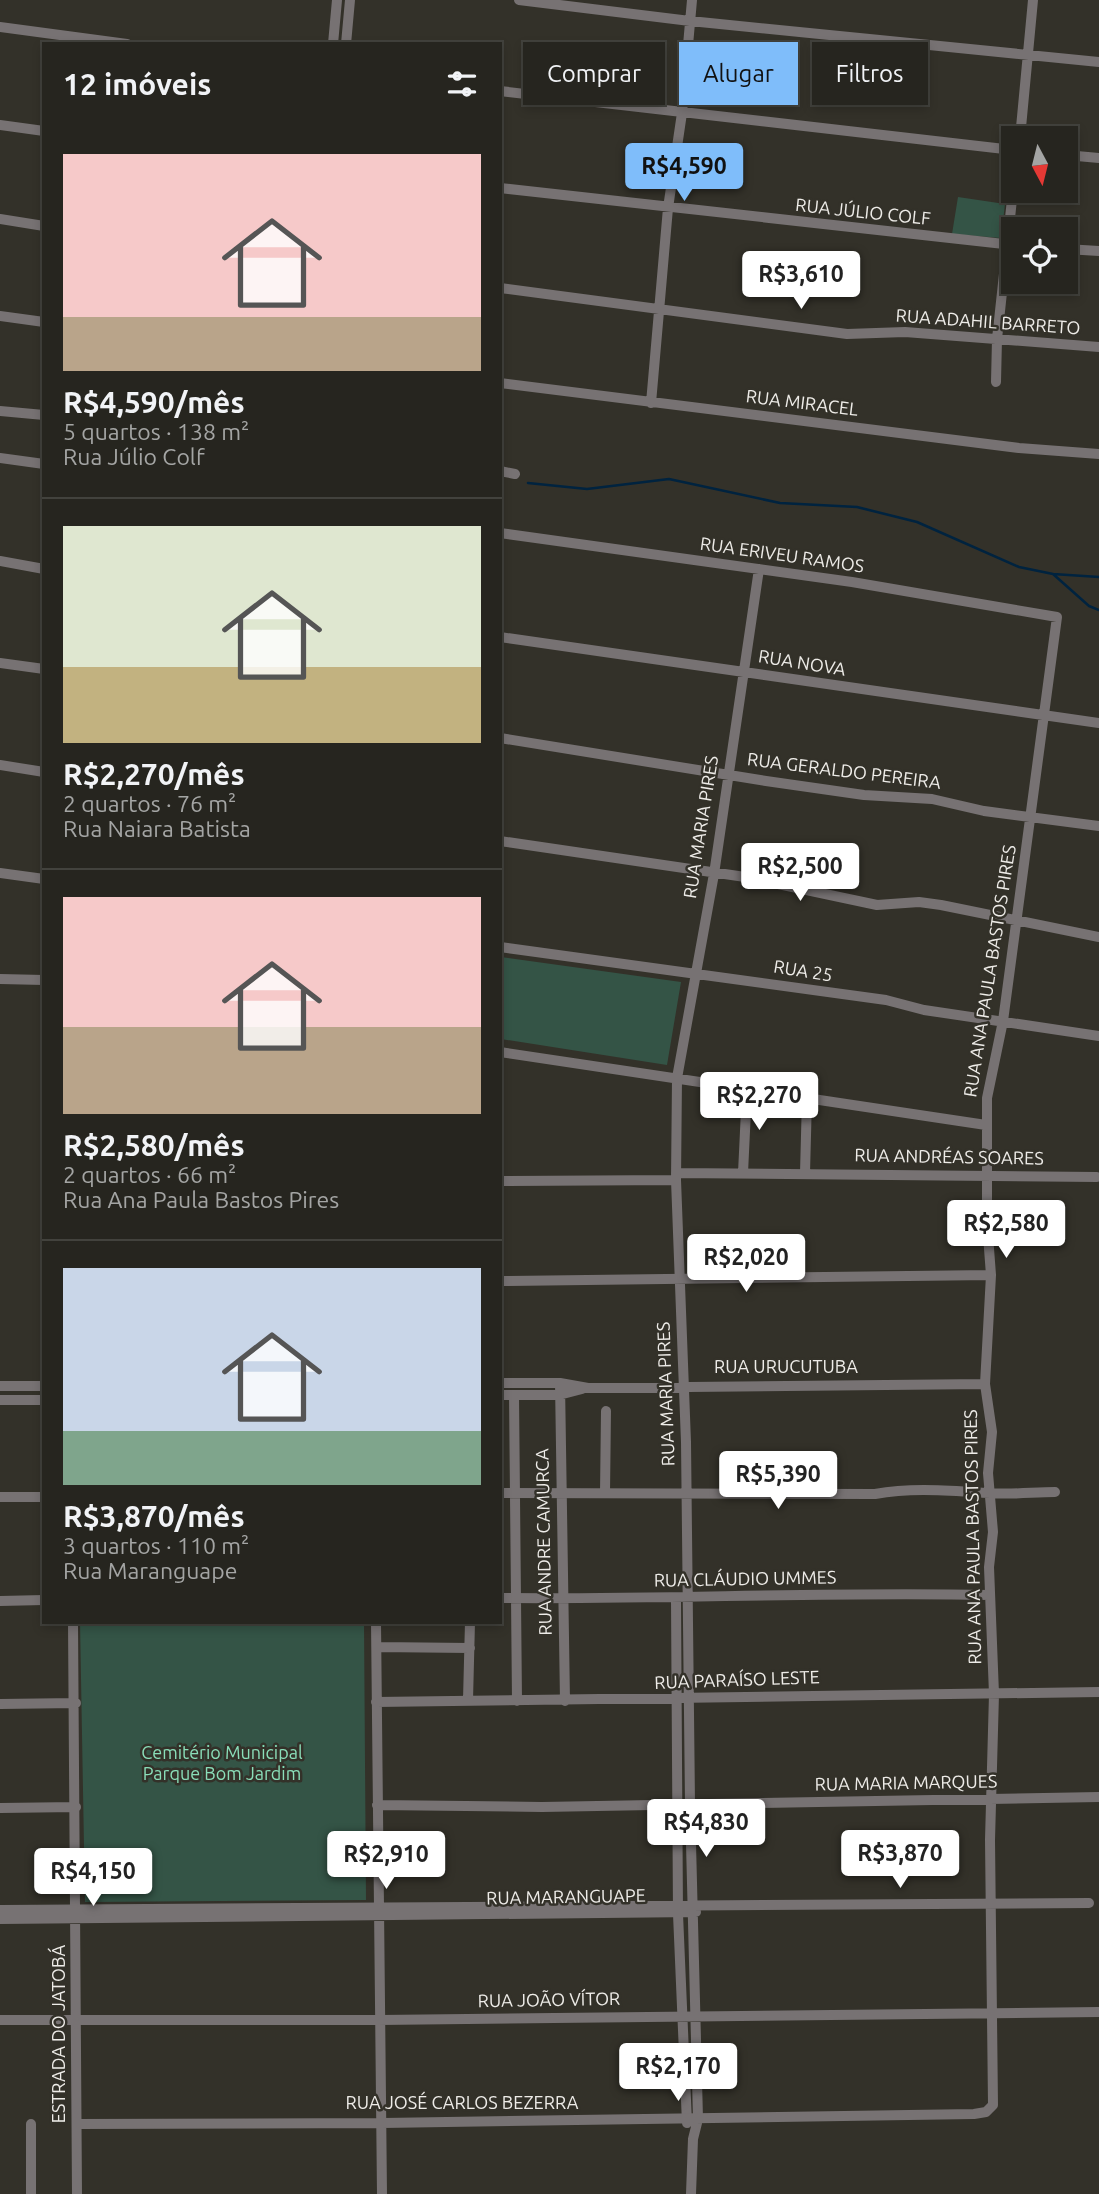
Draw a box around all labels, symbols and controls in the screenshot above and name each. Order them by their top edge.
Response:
chip: Comprar [523,42,665,105]
chip: Alugar [679,42,798,105]
chip: Filtros [812,42,928,105]
icon: filters [443,65,481,103]
text: 12 imóveis [63,67,211,101]
north arrow [1001,126,1078,203]
map controls [1001,126,1078,294]
pin: R$4,590 [619,144,749,203]
text: R$4,590 [641,153,727,178]
street label: RUA JÚLIO COLF [795,193,932,228]
icon: home [209,200,335,326]
button: locate [1001,217,1078,294]
pin: R$3,610 [736,252,866,311]
text: R$3,610 [758,261,844,286]
street label: RUA ADAHIL BARRETO [895,305,1081,337]
text: R$4,590/mês [63,385,245,419]
street label: RUA MIRACEL [745,385,859,419]
text: 5 quartos · 138 m² [63,419,249,444]
text: Rua Júlio Colf [63,444,205,469]
street label: RUA ERIVEU RAMOS [699,533,865,575]
icon: home [209,572,335,698]
street label: RUA NOVA [757,645,848,679]
street label: RUA GERALDO PEREIRA [746,748,942,792]
street label: RUA MARIA PIRES [679,754,721,900]
text: R$2,270/mês [63,757,245,791]
text: 2 quartos · 76 m² [63,791,236,816]
text: Rua Naiara Batista [63,816,251,841]
street label: RUA ANA PAULA BASTOS PIRES [959,843,1019,1098]
pin: R$2,500 [735,844,865,903]
text: R$2,500 [757,853,843,878]
icon: home [209,943,335,1069]
street label: RUA 25 [772,955,834,985]
pin: R$2,270 [694,1072,824,1132]
text: R$2,270 [716,1082,802,1107]
text: R$2,580/mês [63,1128,245,1162]
street label: RUA ANDRÉAS SOARES [854,1143,1044,1168]
text: 2 quartos · 66 m² [63,1162,236,1187]
text: Rua Ana Paula Bastos Pires [63,1187,339,1212]
pin: R$2,580 [941,1200,1071,1260]
text: R$2,580 [963,1210,1049,1235]
pin: R$2,020 [681,1234,811,1294]
text: R$2,020 [703,1244,789,1269]
icon: home [209,1314,335,1440]
street label: RUA MARIA PIRES [652,1322,678,1467]
street label: RUA URUCUTUBA [714,1356,858,1376]
street label: RUA ANA PAULA BASTOS PIRES [960,1409,984,1665]
street label: RUA ANDRE CAMURCA [531,1448,555,1636]
pin: R$5,390 [713,1452,843,1511]
text: R$5,390 [735,1461,821,1486]
text: R$3,870/mês [63,1499,245,1533]
text: 3 quartos · 110 m² [63,1533,249,1558]
text: Rua Maranguape [63,1558,237,1583]
street label: RUA CLÁUDIO UMMES [654,1565,836,1590]
street label: RUA PARAÍSO LESTE [654,1665,820,1692]
park label: Cemitério Municipal Parque Bom Jardim [141,1742,303,1783]
street label: RUA MARIA MARQUES [815,1770,997,1795]
pin: R$4,830 [641,1800,771,1859]
text: R$4,830 [663,1809,749,1834]
pin: R$3,870 [835,1830,965,1890]
pin: R$2,910 [321,1832,451,1891]
text: R$3,870 [857,1840,943,1865]
text: R$2,910 [343,1841,429,1866]
pin: R$4,150 [28,1848,158,1908]
text: R$4,150 [50,1858,136,1883]
street label: RUA MARANGUAPE [486,1885,646,1907]
street label: ESTRADA DO JATOBÁ [47,1945,68,2123]
street label: RUA JOÃO VÍTOR [478,1987,620,2010]
pin: R$2,170 [613,2044,743,2103]
text: R$2,170 [635,2053,721,2078]
street label: RUA JOSÉ CARLOS BEZERRA [346,2091,579,2112]

